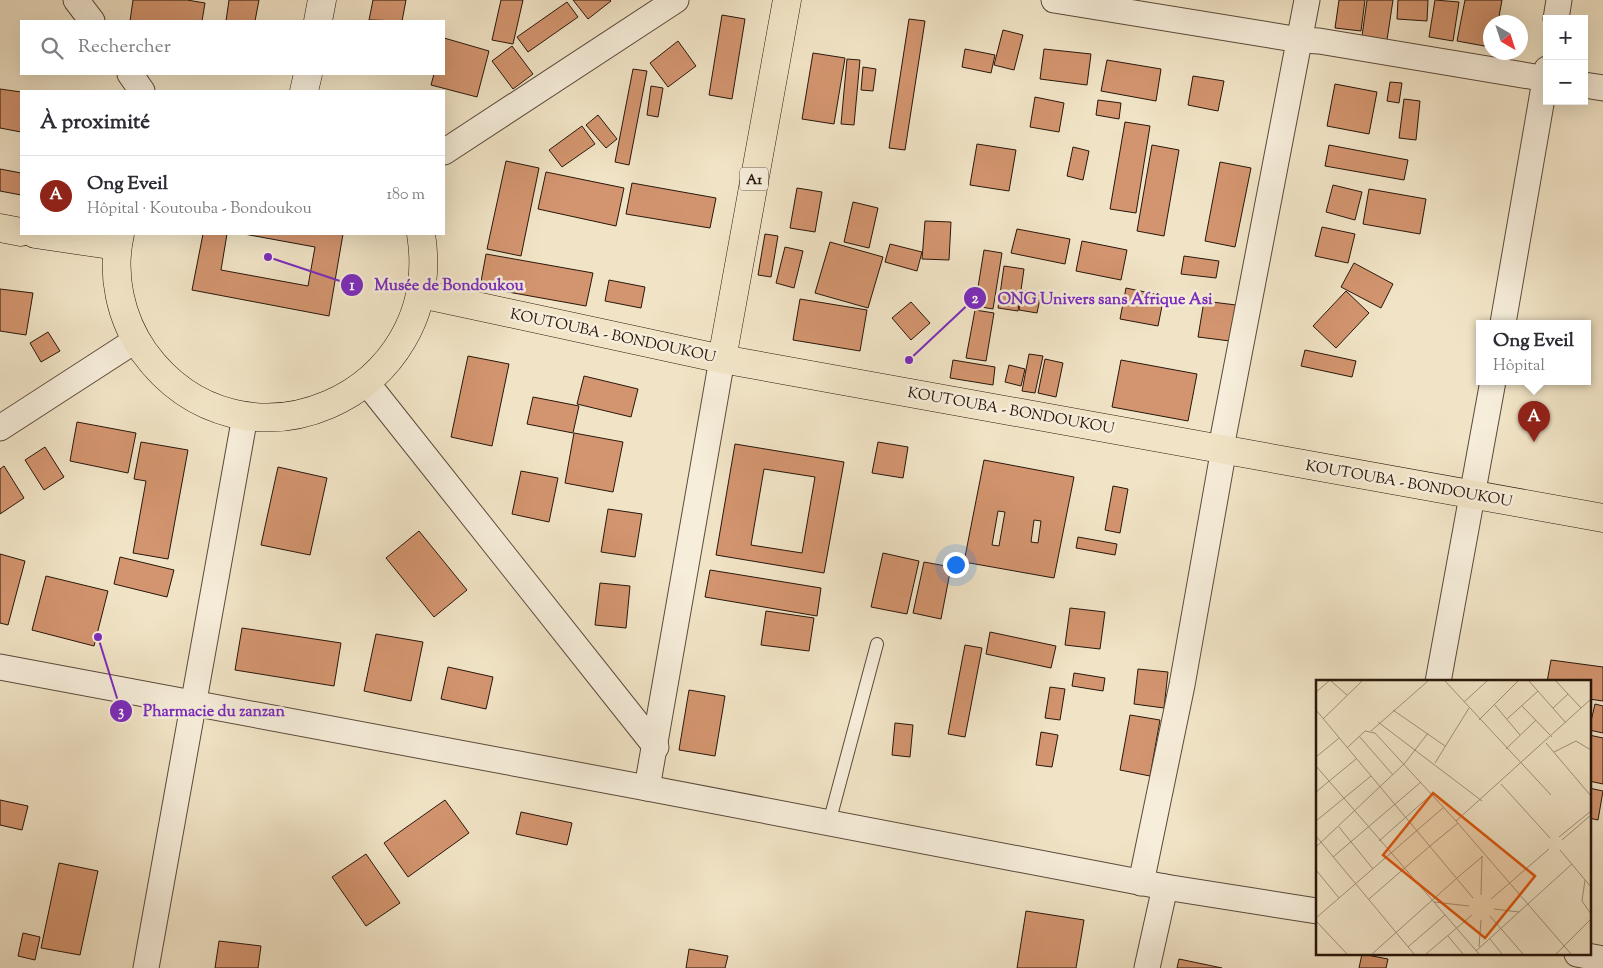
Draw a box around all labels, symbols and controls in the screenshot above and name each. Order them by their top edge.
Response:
north arrow [1483,15,1528,60]
map controls [1543,15,1588,105]
button: + [1543,15,1588,60]
search box [20,20,445,75]
icon: search [38,34,66,62]
text: Rechercher [78,34,171,61]
button: − [1543,60,1588,105]
text: À proximité [40,108,150,138]
road number: A1 [740,168,768,190]
text: Ong Eveil [87,171,168,198]
text: A [50,184,63,207]
text: 180 m [386,184,425,207]
text: Hôpital · Koutouba - Bondoukou [87,198,312,221]
callout: Musée de Bondoukou [340,269,534,300]
text: Musée de Bondoukou [374,275,524,298]
text: 1 [349,276,355,297]
callout: ONG Univers sans Afrique Asi [962,283,1223,314]
text: 2 [971,289,979,310]
text: ONG Univers sans Afrique Asi [997,289,1213,312]
street label: KOUTOUBA - BONDOUKOU [508,304,717,369]
popup [1476,320,1591,385]
text: Ong Eveil [1493,328,1574,355]
text: Hôpital [1493,355,1545,378]
street label: KOUTOUBA - BONDOUKOU [906,383,1116,440]
pin: A [1518,401,1550,442]
street label: KOUTOUBA - BONDOUKOU [1304,456,1514,513]
your location [943,552,969,578]
inset map [1316,680,1590,956]
callout: Pharmacie du zanzan [108,695,295,726]
text: Pharmacie du zanzan [143,701,285,724]
text: 3 [118,702,124,723]

